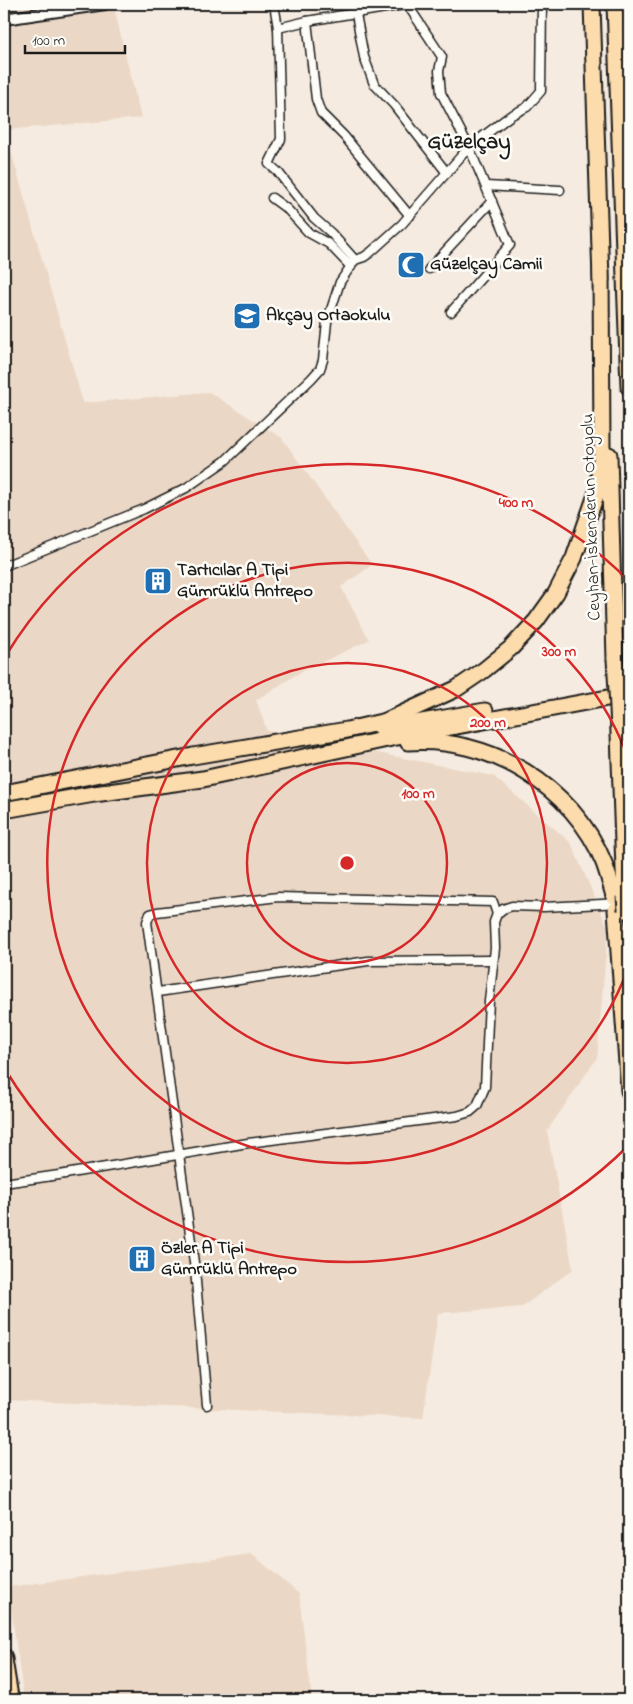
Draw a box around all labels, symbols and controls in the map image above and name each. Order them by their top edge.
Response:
scale bar [25,22,125,54]
text: 100 m [32,30,65,52]
district label: Güzelçay [428,127,510,160]
mosque icon: Güzelçay Camii [396,250,426,280]
place label: Güzelçay Camii [430,252,542,279]
school or university icon: Akçay Ortaokulu [232,301,262,331]
place label: Akçay Ortaokulu [266,303,391,330]
street label: Ceyhan-İskenderun Otoyolu [575,413,609,621]
text: 400 m [498,492,534,514]
place label: Tartıcılar A Tipi Gümrüklü Antrepo [177,558,313,605]
building icon: Tartıcılar A Tipi Gümrüklü Antrepo [143,566,173,596]
text: 300 m [541,641,577,663]
text: 200 m [469,712,506,734]
text: 100 m [401,783,435,805]
centre of rings [338,854,356,872]
place label: Özler A Tipi Gümrüklü Antrepo [161,1236,297,1283]
building icon: Özler A Tipi Gümrüklü Antrepo [127,1244,157,1274]

